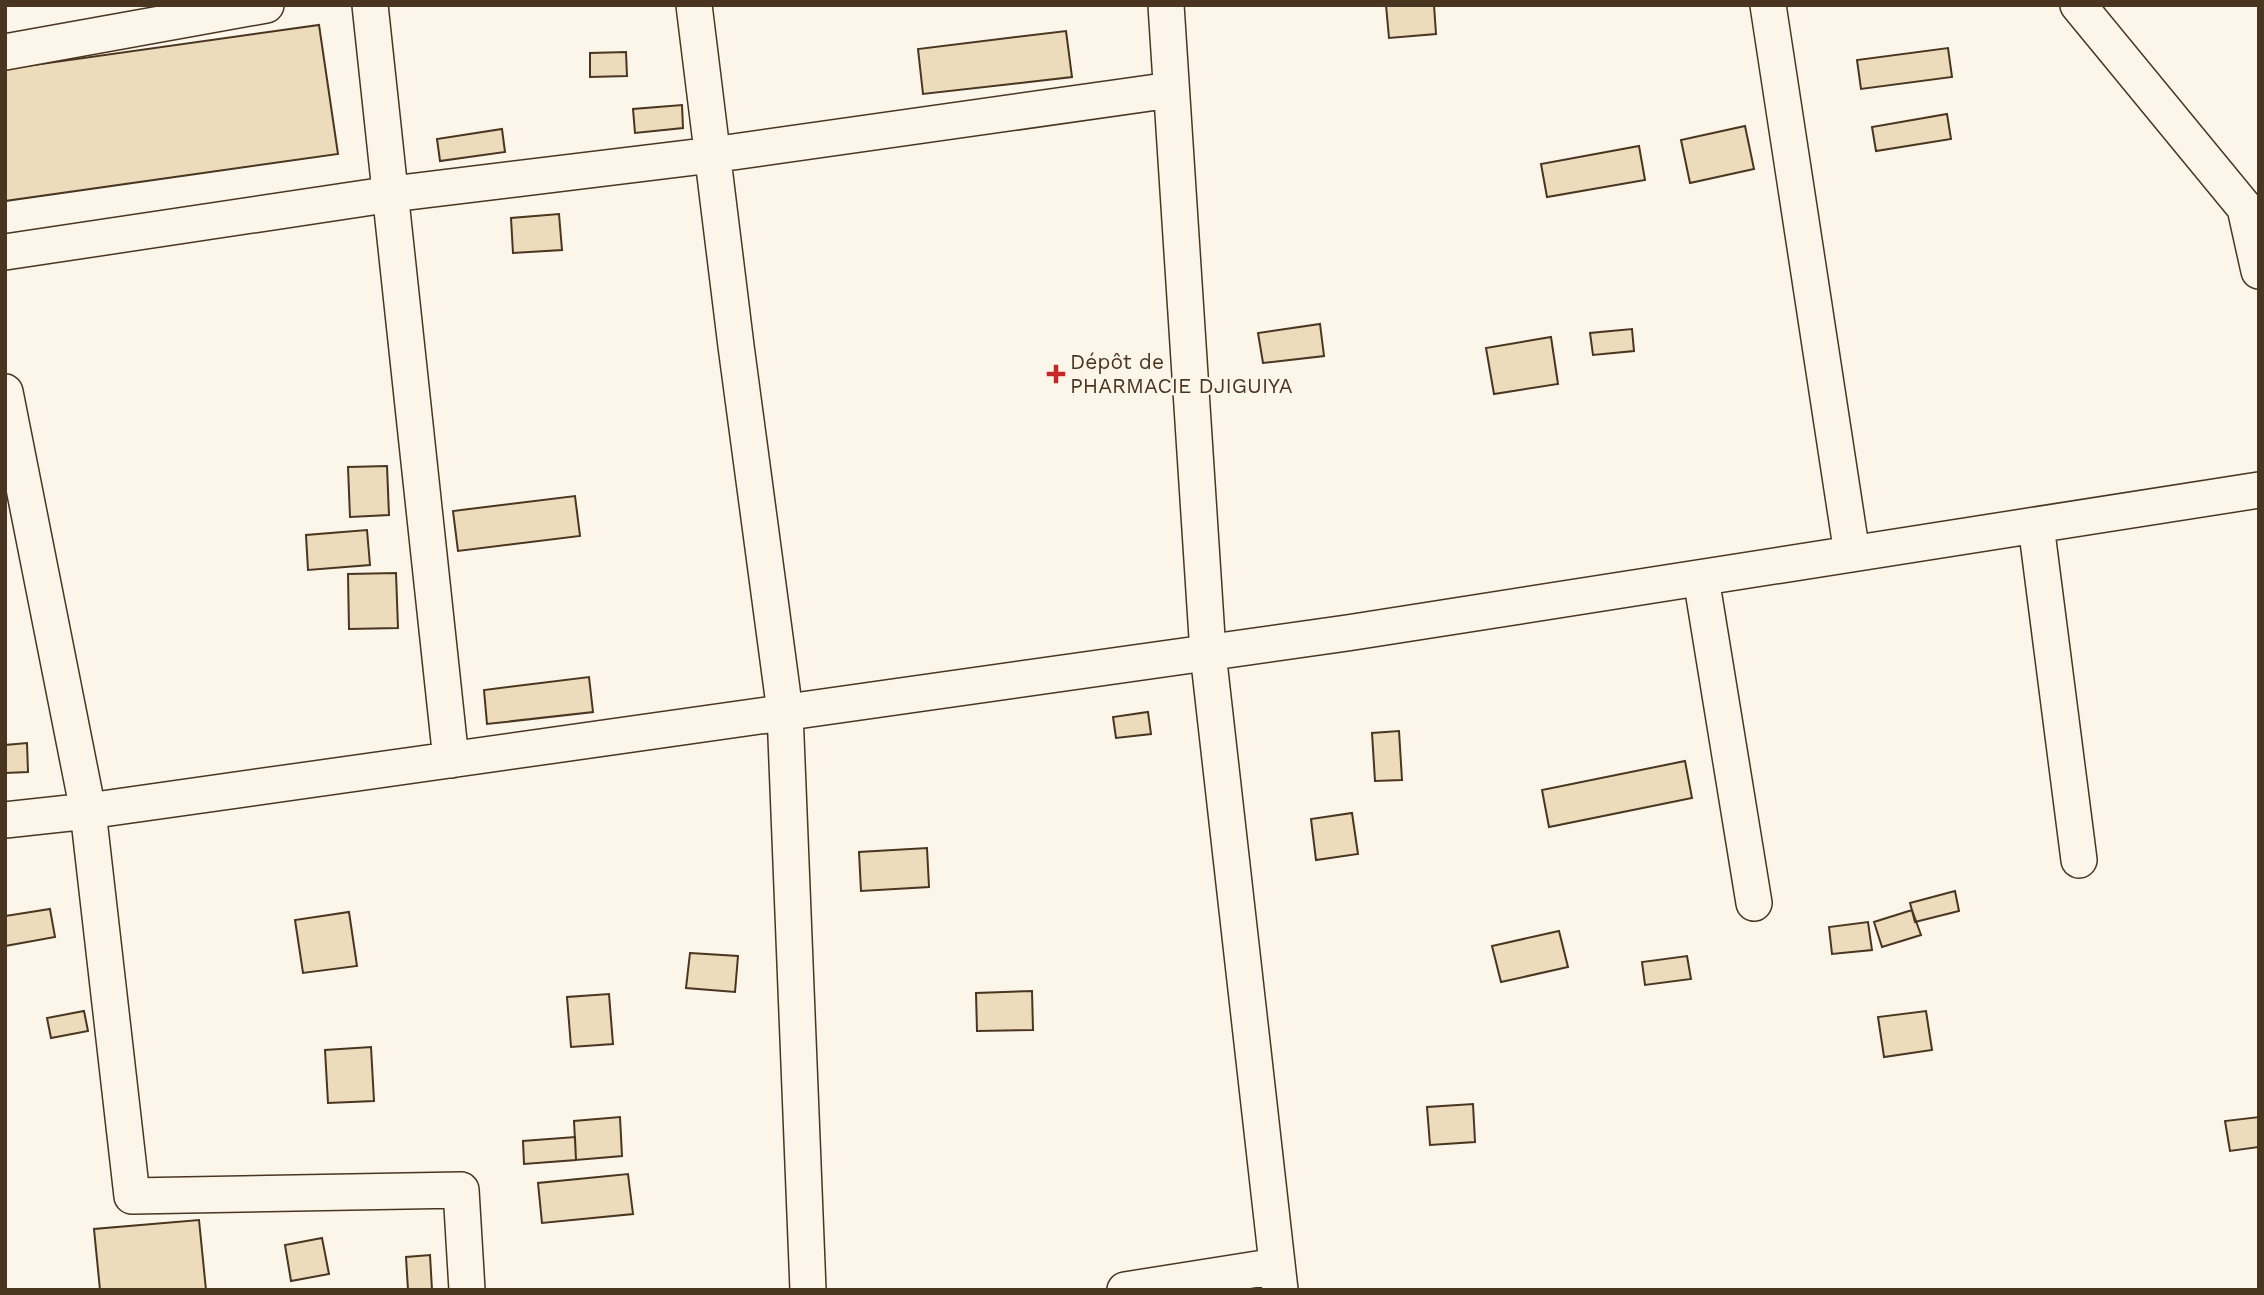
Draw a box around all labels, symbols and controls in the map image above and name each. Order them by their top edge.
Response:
place label: Dépôt de PHARMACIE DJIGUIYA [1070,349,1293,398]
marker: Dépôt de PHARMACIE DJIGUIYA [1048,366,1064,382]

